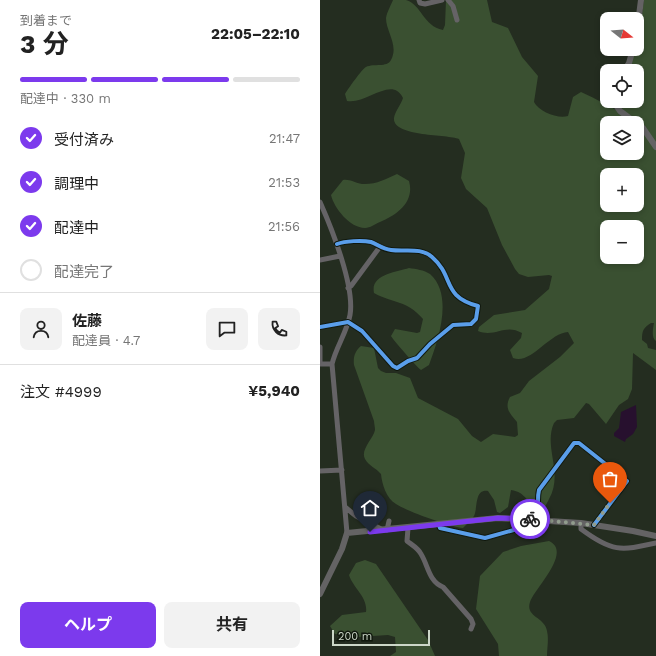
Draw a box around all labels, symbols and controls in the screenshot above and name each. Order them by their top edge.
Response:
north arrow [600,12,644,56]
map controls [600,12,644,264]
text: 到着まで [20,13,72,28]
text: 22:05–22:10 [211,25,300,43]
text: 3 分 [20,29,69,59]
button: locate [600,64,644,108]
text: 配達中 · 330 m [20,91,111,106]
button: layers [600,116,644,160]
icon: check [20,127,42,149]
text: 受付済み [54,131,114,149]
text: 21:47 [269,131,300,146]
button: + [600,168,644,212]
icon: check [20,171,42,193]
text: 調理中 [54,175,99,193]
text: 21:53 [268,175,300,190]
icon: check [20,215,42,237]
text: 配達中 [54,219,99,237]
text: 21:56 [268,219,300,234]
button: − [600,220,644,264]
text: 配達完了 [54,263,114,281]
button: person [20,308,62,350]
button: chat [206,308,248,350]
button: phone [258,308,300,350]
text: 佐藤 [72,312,102,330]
text: 配達員 · 4.7 [72,333,140,348]
text: ¥5,940 [248,382,300,400]
text: 注文 #4999 [20,383,102,401]
pin [593,462,627,503]
icon: bag [599,468,621,490]
pin [353,491,387,532]
icon: home [359,497,381,519]
courier [510,499,550,539]
icon: bike [519,508,541,530]
button: ヘルプ [20,602,156,648]
button: 共有 [164,602,300,648]
scale bar [332,628,430,647]
text: 200 m [338,630,372,643]

